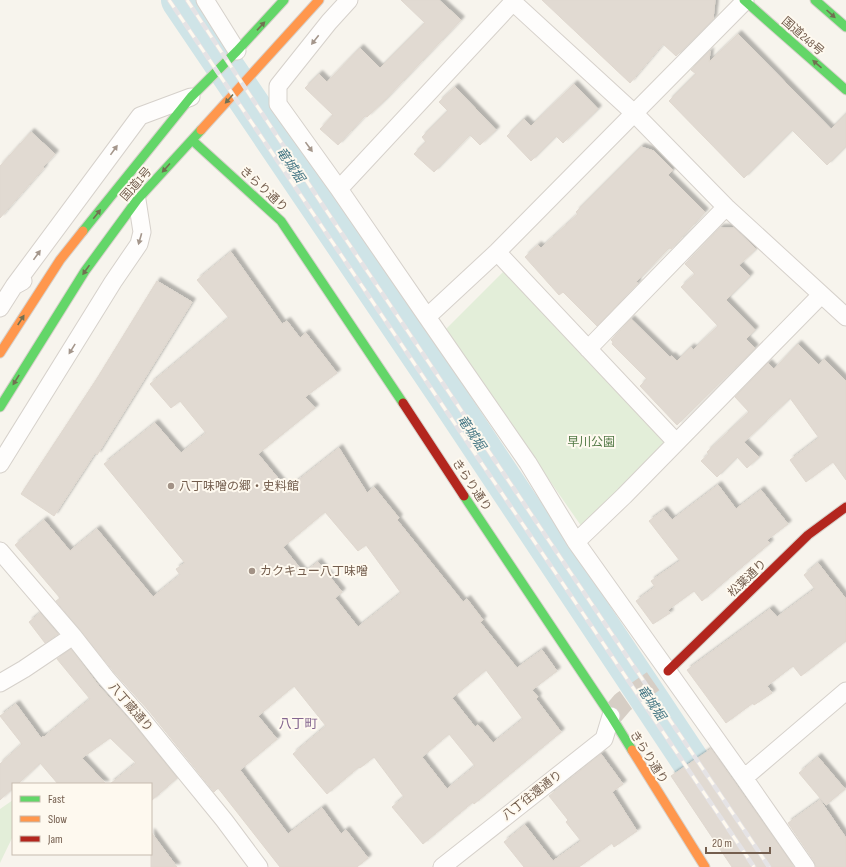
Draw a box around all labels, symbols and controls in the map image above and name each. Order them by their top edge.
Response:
one-way arrow [825,9,836,18]
street label: 国道248号 [778,14,827,59]
one-way arrow [256,21,265,30]
one-way arrow [310,35,319,46]
one-way arrow [812,60,822,69]
one-way arrow [224,94,233,104]
one-way arrow [305,142,313,153]
water label: 竜城堀 [273,144,309,187]
one-way arrow [110,145,118,156]
street label: きらり通り [237,163,291,215]
street label: 国道1号 [118,164,155,204]
one-way arrow [162,164,171,173]
one-way arrow [92,209,101,220]
one-way arrow [137,233,143,245]
one-way arrow [33,250,41,260]
one-way arrow [82,265,90,276]
one-way arrow [17,315,25,325]
one-way arrow [68,344,76,354]
one-way arrow [13,375,20,386]
water label: 竜城堀 [454,412,490,455]
park label: 早川公園 [567,435,615,450]
street label: きらり通り [449,456,495,514]
place label: 八丁味噌の郷・史料館 [179,479,299,494]
marker: 八丁味噌の郷・史料館 [166,481,176,491]
street label: 松葉通り [725,556,770,600]
place label: カクキュー八丁味噌 [260,564,368,579]
marker: カクキュー八丁味噌 [247,566,257,576]
street label: 八丁蔵通り [105,680,156,735]
water label: 竜城堀 [634,682,670,725]
district label: 八丁町 [278,716,318,732]
street label: きらり通り [626,728,671,787]
street label: 八丁往還通り [499,767,565,823]
legend [12,783,152,855]
text: Fast [48,792,65,807]
text: Slow [48,812,67,827]
scale bar [706,829,770,855]
text: Jam [47,832,63,847]
text: 20 m [712,836,732,851]

